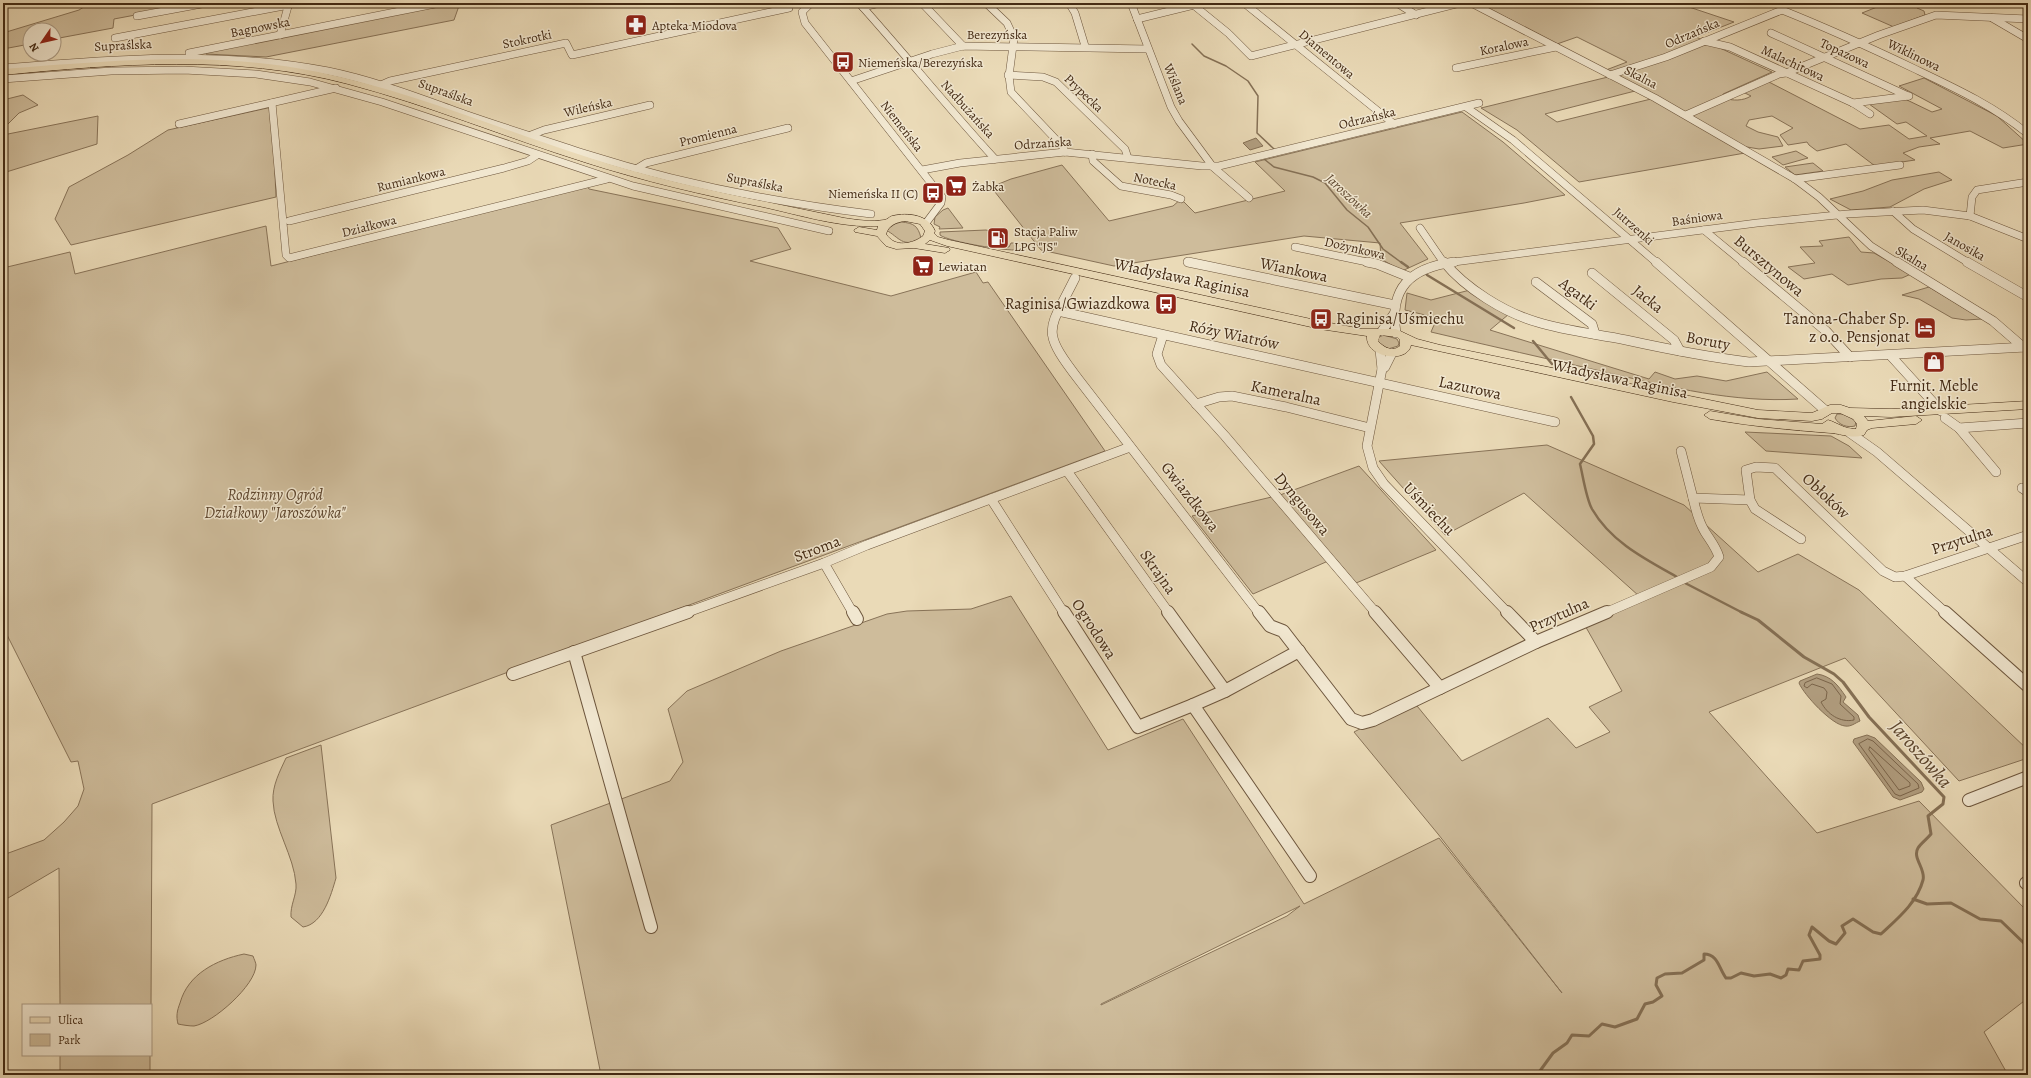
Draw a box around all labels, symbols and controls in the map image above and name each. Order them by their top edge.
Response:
pharmacy icon: Apteka Miodova [623,12,649,38]
street label: Bagnowska [229,13,291,41]
street label: Odrzańska [1662,14,1722,52]
place label: Apteka Miodova [651,17,737,34]
north arrow [22,22,62,62]
street label: Stokrotki [501,25,553,52]
street label: Berezyńska [967,26,1027,43]
street label: Diamentowa [1295,26,1359,82]
street label: Koralowa [1478,33,1530,59]
street label: Topazowa [1817,34,1873,72]
street label: Wiklinowa [1884,34,1943,75]
street label: Supraślska [94,35,152,55]
text: N [26,40,43,55]
street label: Malachitowa [1759,41,1827,85]
bus stop icon: Niemeńska/Berezyńska [830,49,856,75]
place label: Niemeńska/Berezyńska [858,54,983,71]
street label: Wiślana [1159,60,1192,107]
street label: Skalna [1621,61,1661,93]
street label: Prypecka [1061,70,1107,116]
street label: Supraślska [416,74,476,110]
street label: Nadbużańska [937,76,999,142]
street label: Wileńska [561,93,614,121]
street label: Niemeńska [877,97,927,155]
street label: Odrzańska [1337,103,1397,133]
street label: Promienna [677,120,739,150]
street label: Odrzańska [1014,133,1072,153]
street label: Rumiankowa [375,162,447,196]
street label: Supraślska [725,168,785,196]
street label: Notecka [1132,168,1178,194]
water label: Jaroszówka [1321,169,1377,223]
supermarket icon: Żabka [943,173,969,199]
place label: Żabka [972,178,1004,195]
bus stop icon: Niemeńska II (C) [920,180,946,206]
place label: Niemeńska II (C) [828,185,918,202]
street label: Jutrzenki [1610,203,1658,249]
street label: Baśniowa [1671,206,1723,230]
street label: Działkowa [340,211,398,241]
place label: Stacja Paliw LPG "JS" [1014,223,1078,255]
fuel station icon: Stacja Paliw LPG "JS" [985,225,1011,251]
street label: Janosika [1941,227,1989,265]
street label: Bursztynowa [1729,230,1809,302]
street label: Dożynkowa [1323,233,1387,263]
street label: Skalna [1892,242,1932,274]
street label: Wiankowa [1257,252,1330,288]
supermarket icon: Lewiatan [910,253,936,279]
street label: Władysława Raginisa [1111,253,1253,303]
place label: Lewiatan [938,258,987,275]
street label: Agatki [1554,272,1602,316]
street label: Jacka [1628,280,1669,319]
bus stop icon: Raginisa/Gwiazdkowa [1153,291,1179,317]
place label: Raginisa/Gwiazdkowa [1005,293,1151,315]
bus stop icon: Raginisa/Uśmiechu [1308,306,1334,332]
place label: Raginisa/Uśmiechu [1336,308,1465,330]
place label: Tanona-Chaber Sp. z o.o. Pensjonat [1784,308,1910,348]
street label: Róży Wiatrów [1187,315,1282,355]
hotel icon: Tanona-Chaber Sp. z o.o. Pensjonat [1912,315,1938,341]
street label: Boruty [1684,326,1733,356]
shop icon: Furnit. Meble angielskie [1921,349,1947,375]
street label: Władysława Raginisa [1549,354,1691,404]
street label: Lazurowa [1437,371,1504,405]
street label: Kameralna [1249,375,1324,411]
place label: Furnit. Meble angielskie [1890,375,1978,415]
street label: Gwiazdkowa [1156,457,1225,537]
street label: Dyngusowa [1269,468,1335,541]
street label: Obłoków [1797,468,1855,524]
street label: Uśmiechu [1398,478,1460,541]
park label: Rodzinny Ogród Działkowy "Jaroszówka" [204,484,346,524]
street label: Przytulna [1928,520,1996,560]
street label: Stroma [790,530,844,568]
street label: Skrajna [1135,545,1182,599]
street label: Przytulna [1526,592,1593,638]
street label: Ogrodowa [1066,595,1122,664]
water label: Jaroszówka [1883,713,1958,794]
legend [22,1004,152,1056]
text: Ulica [58,1012,83,1028]
text: Park [58,1032,81,1048]

